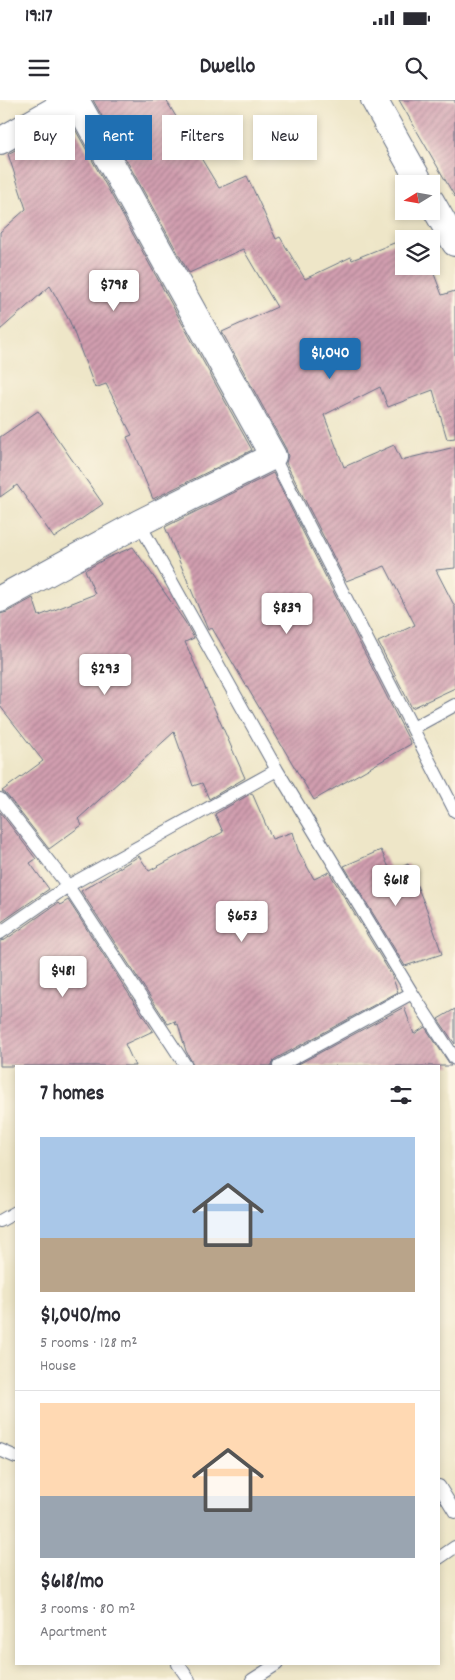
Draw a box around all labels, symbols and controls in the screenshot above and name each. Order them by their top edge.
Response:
text: 19:17 [25,4,52,31]
text: Dwello [200,52,255,83]
icon: menu [25,54,53,82]
icon: search [402,54,430,82]
chip: Buy [15,115,75,160]
chip: Rent [85,115,152,160]
chip: Filters [162,115,243,160]
chip: New [253,115,317,160]
north arrow [395,175,440,220]
map controls [395,175,440,275]
button: layers [395,230,440,275]
pin: $798 [84,270,144,312]
text: $798 [100,274,128,297]
pin: $1,040 [289,338,371,380]
text: $1,040 [311,342,349,365]
pin: $839 [257,592,317,635]
text: $839 [273,597,301,620]
pin: $293 [75,654,135,696]
text: $293 [90,658,120,681]
pin: $618 [366,864,426,907]
text: $618 [383,869,409,892]
pin: $653 [212,900,272,943]
text: $653 [227,905,257,928]
pin: $481 [33,956,93,998]
text: $481 [51,960,75,983]
text: 7 homes [40,1080,104,1110]
icon: filters [387,1081,415,1109]
icon: home [183,1170,273,1260]
text: $1,040/mo [40,1302,121,1332]
text: 5 rooms · 128 m² [40,1332,137,1355]
text: House [40,1355,76,1378]
icon: home [183,1435,273,1525]
text: $618/mo [40,1568,104,1598]
text: 3 rooms · 80 m² [40,1598,135,1621]
text: Apartment [40,1621,107,1644]

